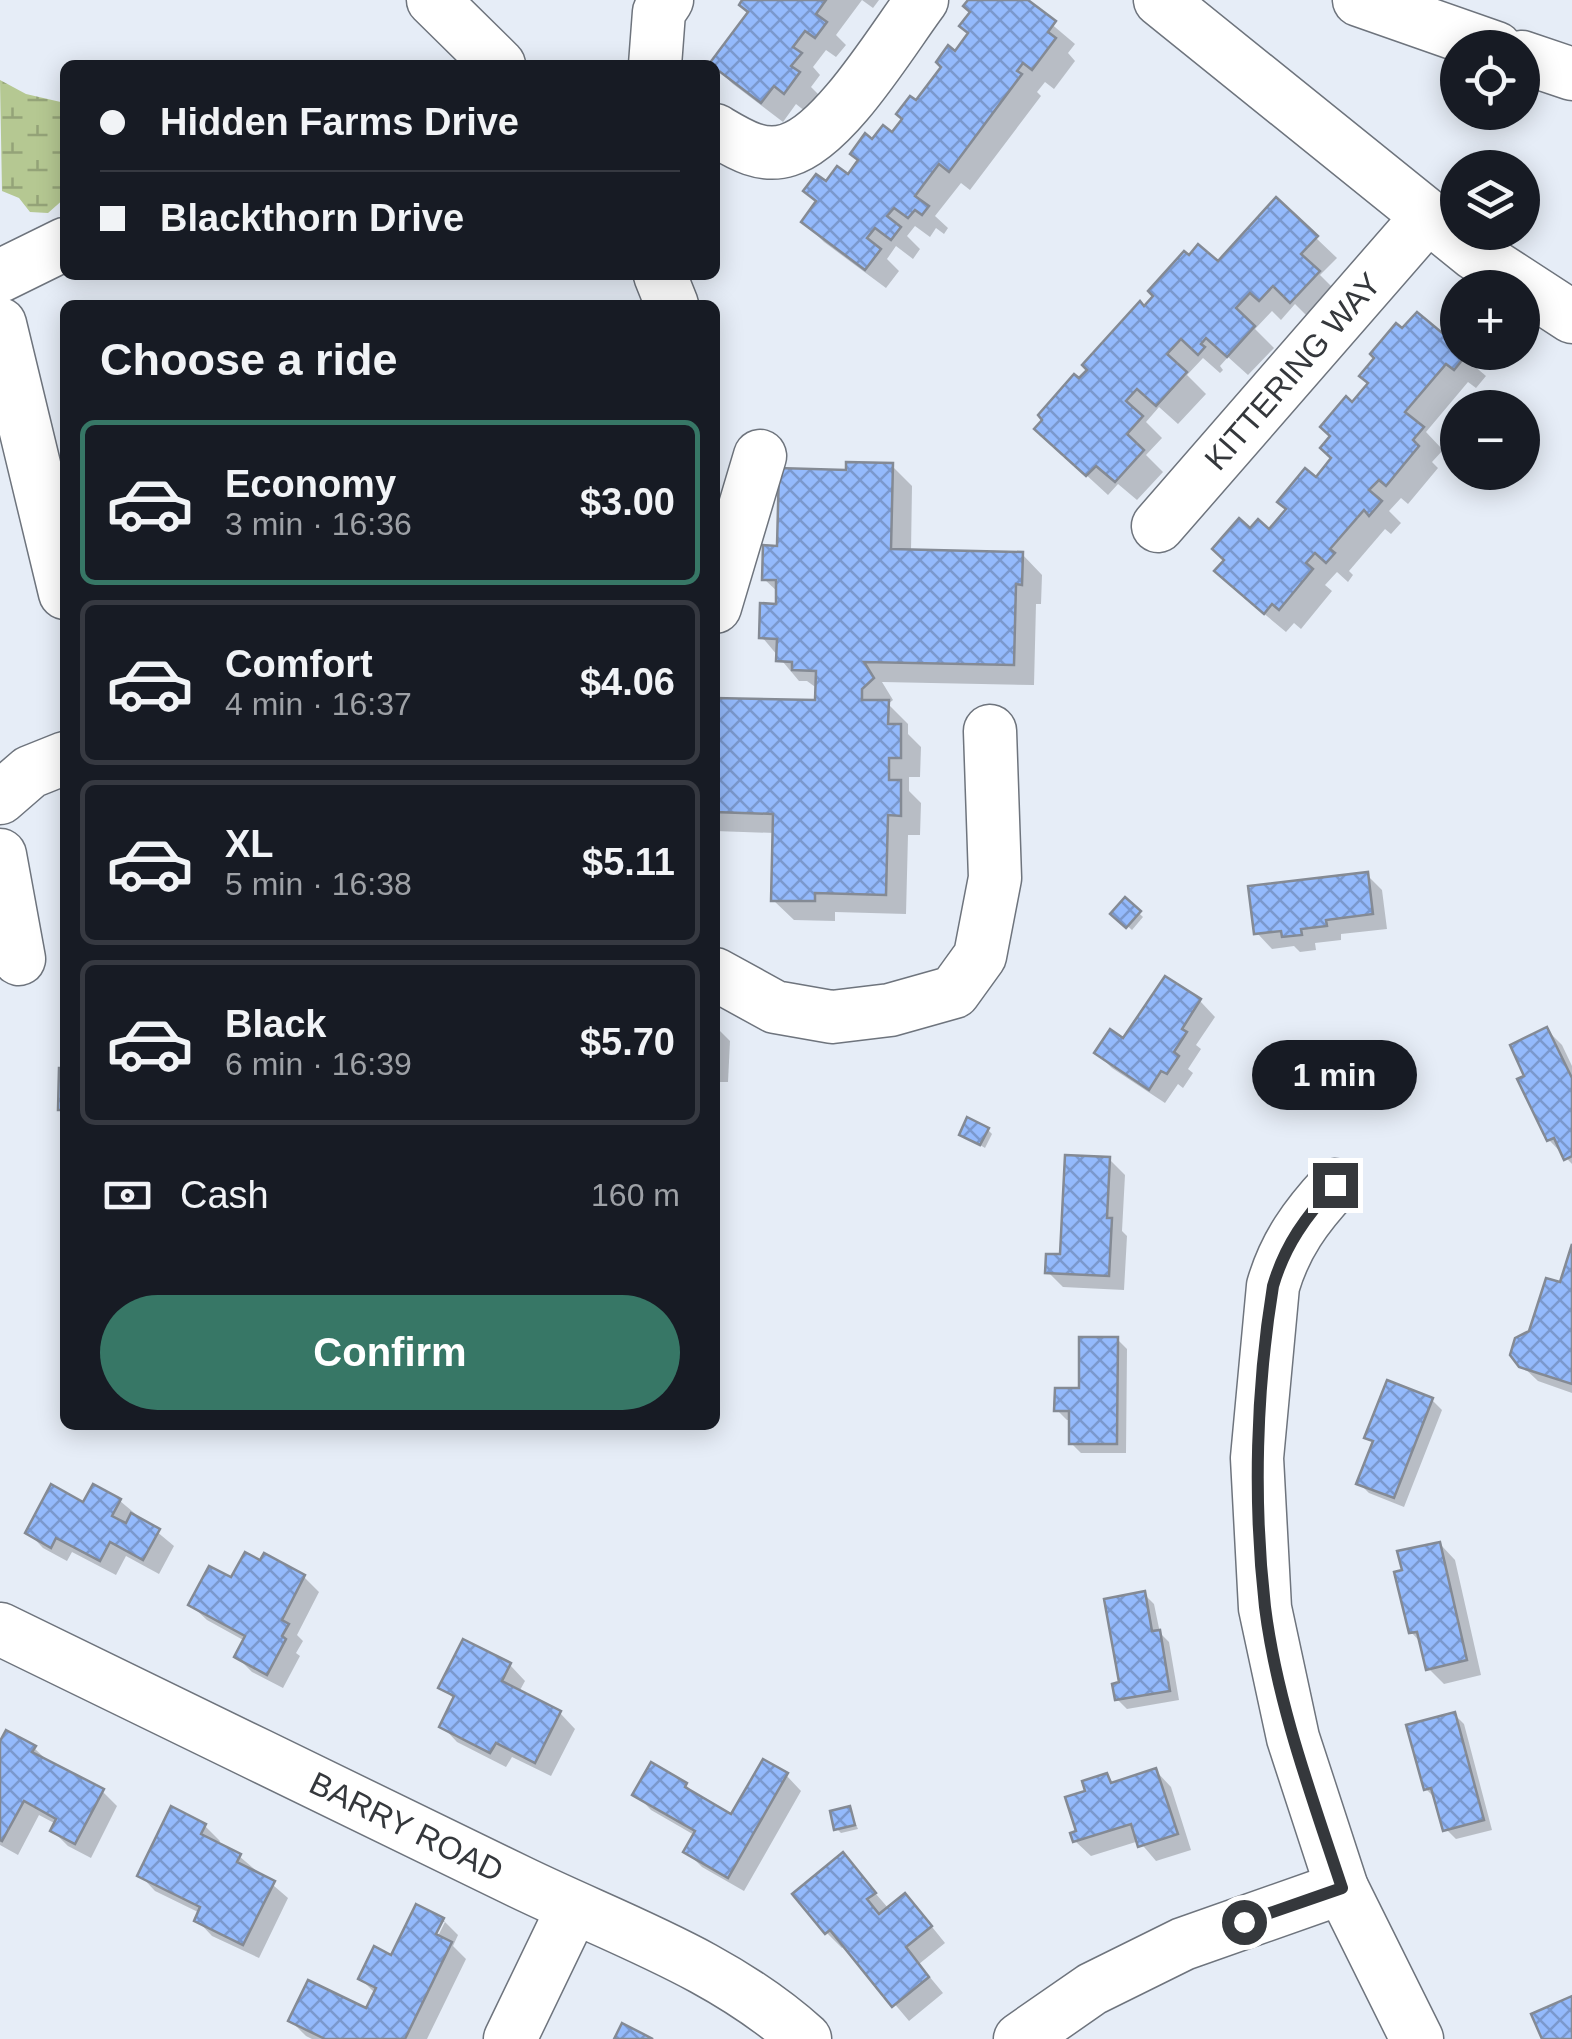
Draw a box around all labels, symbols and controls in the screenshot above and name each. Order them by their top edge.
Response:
map controls [1440,30,1540,490]
button: locate [1440,30,1540,130]
text: Hidden Farms Drive [160,101,519,143]
button: layers [1440,150,1540,250]
text: Blackthorn Drive [160,197,464,239]
street label: KITTERING WAY [1197,266,1388,477]
button: + [1440,270,1540,370]
text: Choose a ride [100,334,398,385]
button: − [1440,390,1540,490]
icon: car [105,458,195,548]
text: Economy [225,463,396,505]
text: $3.00 [580,481,675,523]
text: 3 min · 16:36 [225,506,412,542]
icon: car [105,638,195,728]
text: Comfort [225,643,373,685]
text: $4.06 [580,661,675,703]
text: 4 min · 16:37 [225,686,412,722]
icon: car [105,818,195,908]
text: XL [225,823,274,865]
text: $5.11 [582,841,675,883]
text: 5 min · 16:38 [225,866,412,902]
icon: car [105,998,195,1088]
text: Black [225,1003,326,1045]
text: $5.70 [580,1021,675,1063]
callout: 1 min [1252,1040,1418,1110]
text: 6 min · 16:39 [225,1046,412,1082]
text: 1 min [1293,1057,1376,1093]
route end [1313,1163,1358,1208]
icon: cash [100,1168,155,1223]
text: Cash [180,1174,269,1216]
text: 160 m [591,1177,680,1213]
button: Confirm [100,1295,680,1410]
street label: BARRY ROAD [304,1765,509,1889]
route start [1222,1900,1267,1945]

